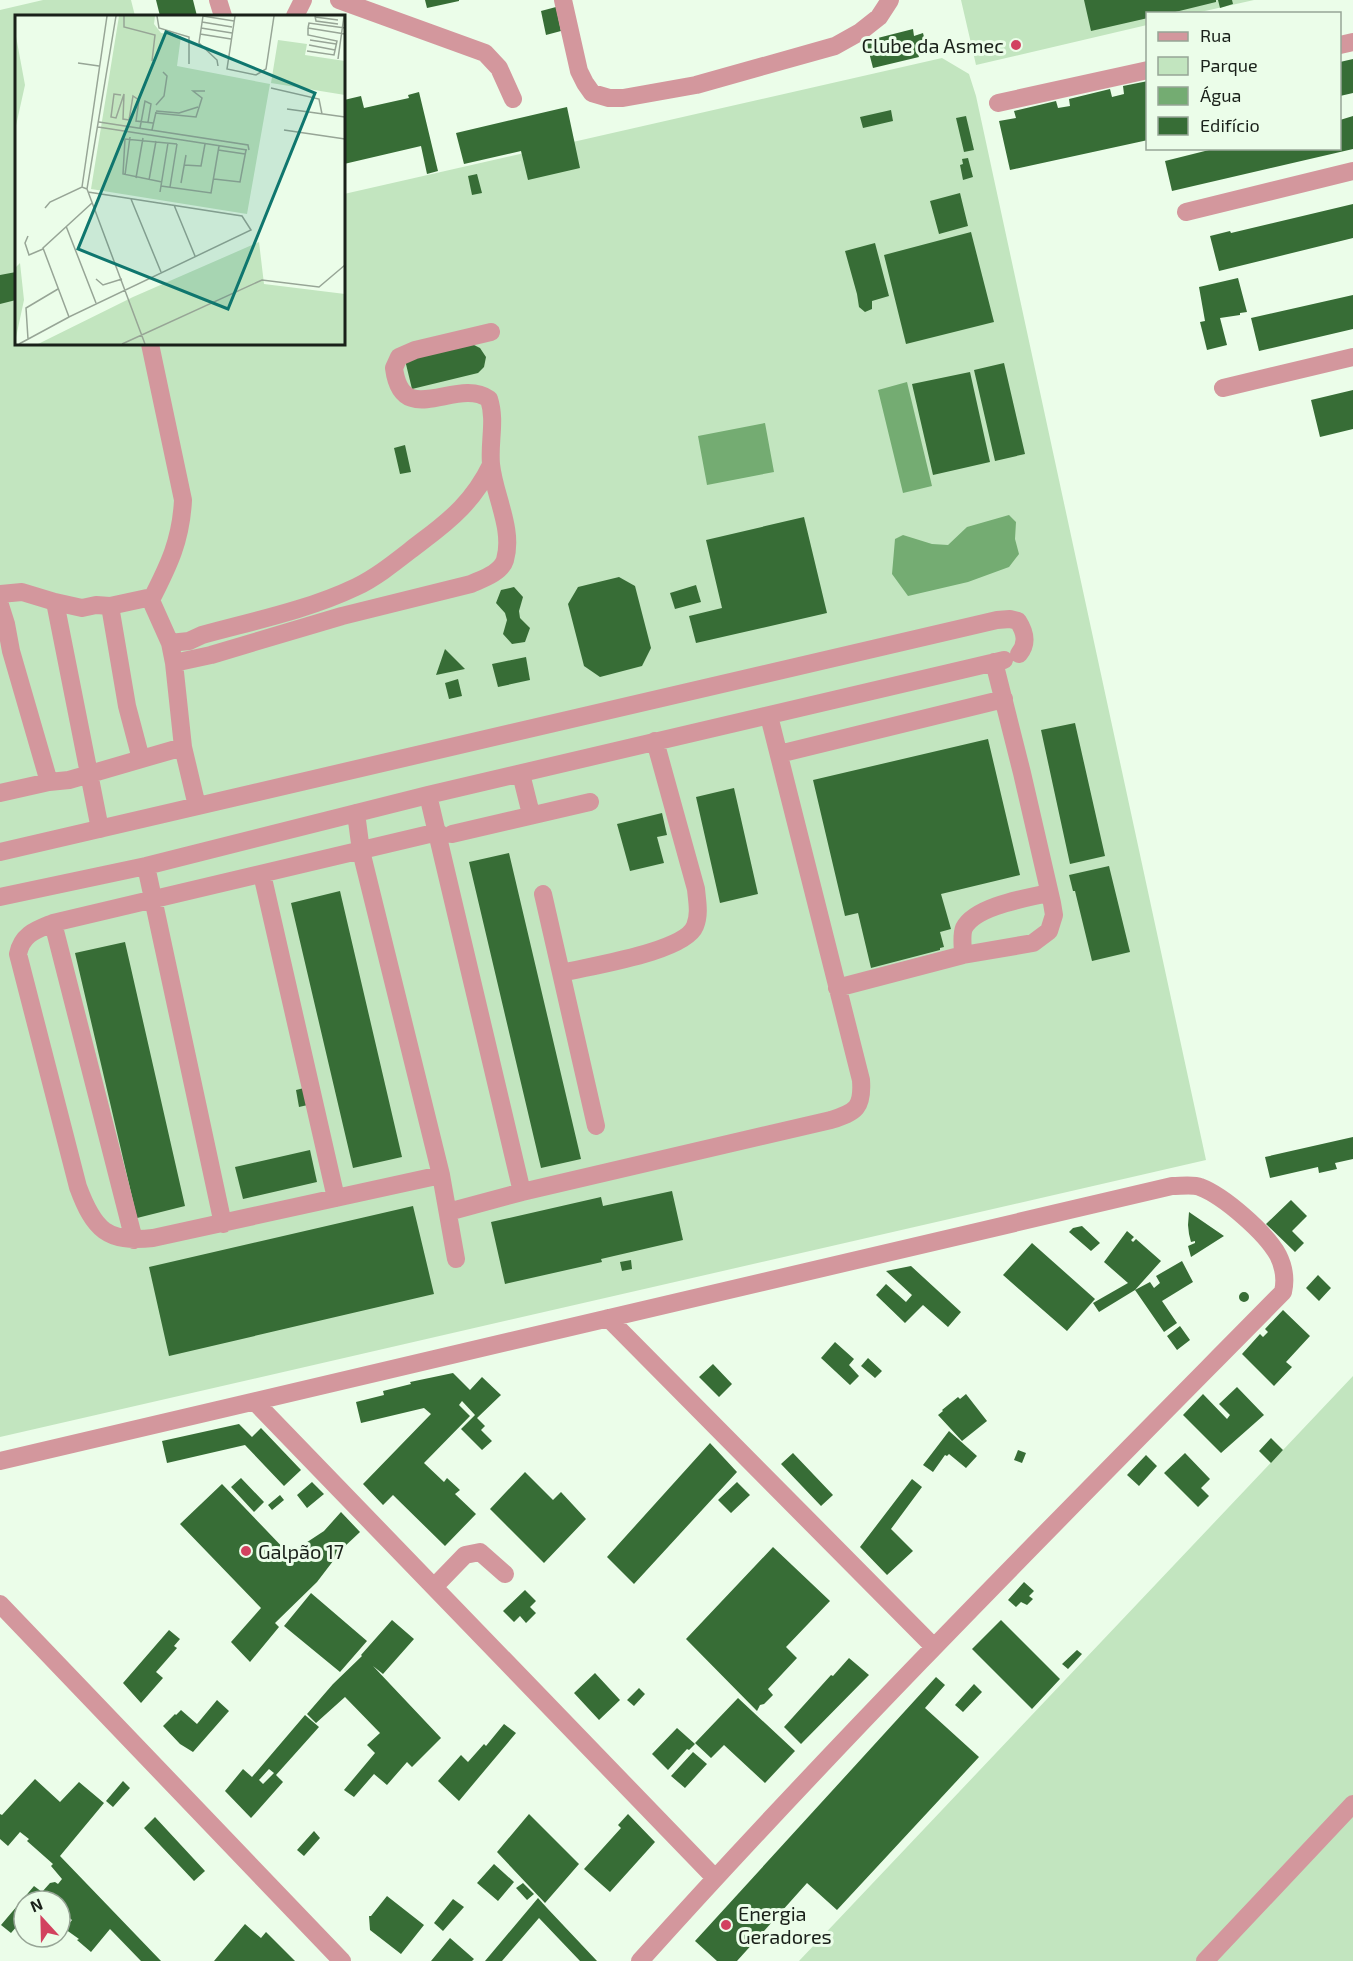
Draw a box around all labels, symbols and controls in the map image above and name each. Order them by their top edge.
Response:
legend [1146,12,1341,150]
inset map [15,15,345,345]
text: Rua [1200,24,1231,46]
place label: Clube da Asmec [862,33,1004,57]
marker: Clube da Asmec [1009,38,1023,52]
text: Parque [1200,54,1258,76]
text: Água [1200,84,1241,106]
text: Edifício [1200,114,1260,136]
place label: Galpão 17 [258,1539,344,1563]
marker: Galpão 17 [239,1544,253,1558]
north arrow [12,1889,72,1949]
text: N [27,1894,45,1916]
place label: Energia Geradores [738,1901,832,1948]
marker: Energia Geradores [719,1918,733,1932]

